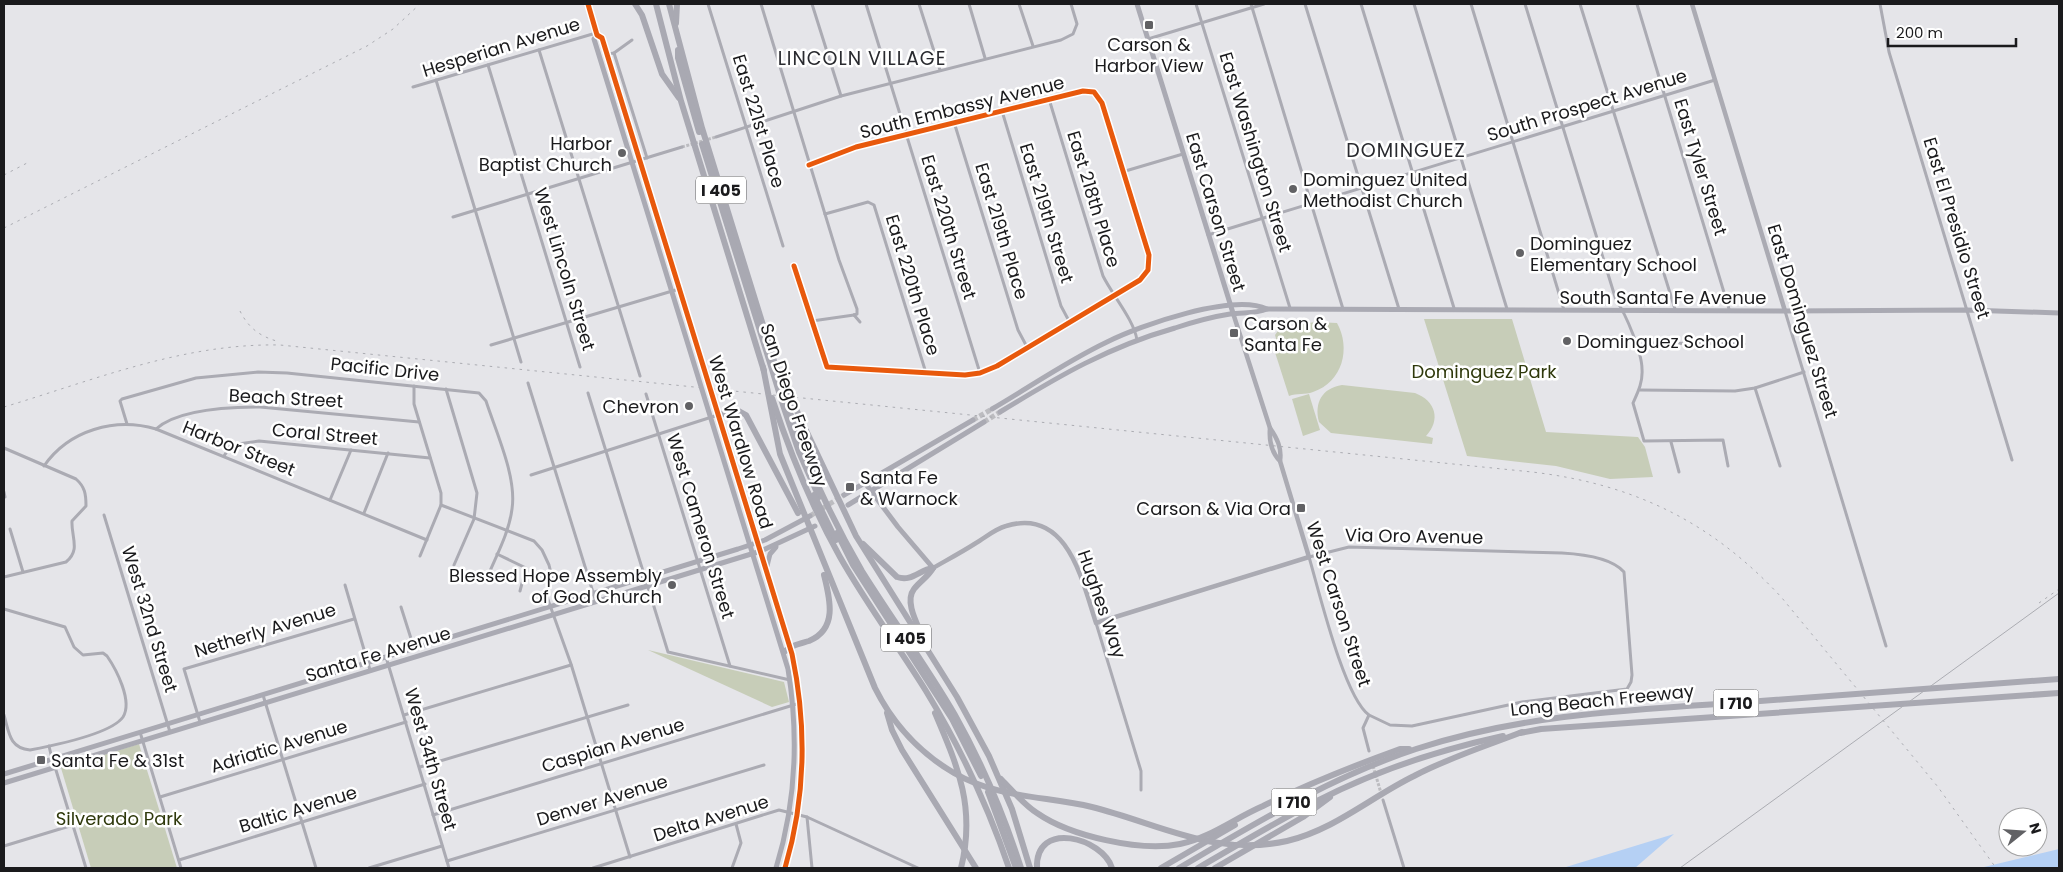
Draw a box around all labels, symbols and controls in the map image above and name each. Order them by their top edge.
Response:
street label: Hesperian Avenue [419,11,583,83]
scale bar [1888,15,2016,47]
marker: Carson & Harbor View [1143,19,1155,31]
text: 200 m [1896,22,1943,43]
place label: Carson & Harbor View [1094,32,1204,78]
district label: LINCOLN VILLAGE [778,45,946,72]
street label: East Washington Street [1214,49,1298,255]
street label: East 221st Place [727,51,791,191]
street label: South Prospect Avenue [1484,63,1690,147]
street label: South Embassy Avenue [857,69,1067,145]
street label: East Tyler Street [1668,96,1734,238]
street label: East 218th Place [1061,128,1127,270]
street label: East Carson Street [1180,130,1252,294]
place label: Harbor Baptist Church [479,131,612,177]
street label: East El Presidio Street [1918,134,1996,322]
district label: DOMINGUEZ [1346,137,1466,164]
street label: East 219th Street [1014,140,1080,286]
marker: Harbor Baptist Church [616,147,628,159]
street label: East 220th Street [915,152,983,302]
street label: East 219th Place [969,160,1035,302]
place label: Dominguez United Methodist Church [1303,167,1468,213]
road number: I 405 [696,176,746,204]
marker: Dominguez United Methodist Church [1287,183,1299,195]
street label: West Lincoln Street [528,184,602,354]
street label: East 220th Place [880,211,946,359]
street label: East Dominguez Street [1762,221,1844,421]
place label: Dominguez Elementary School [1530,231,1697,277]
marker: Dominguez Elementary School [1514,247,1526,259]
street label: South Santa Fe Avenue [1560,285,1766,310]
place label: Carson & Santa Fe [1244,311,1328,357]
street label: San Diego Freeway [754,320,834,490]
marker: Carson & Santa Fe [1228,327,1240,339]
place label: Dominguez School [1577,329,1744,354]
marker: Dominguez School [1561,335,1573,347]
street label: Pacific Drive [329,351,441,387]
street label: West Wardlow Road [703,352,779,532]
park label: Dominguez Park [1411,359,1557,384]
street label: Beach Street [228,383,344,413]
place label: Chevron [603,394,679,419]
marker: Chevron [683,400,695,412]
street label: Harbor Street [179,414,299,482]
street label: Coral Street [271,417,379,451]
street label: West Cameron Street [661,430,741,622]
place label: Santa Fe & Warnock [860,465,959,511]
marker: Santa Fe & Warnock [844,481,856,493]
place label: Carson & Via Ora [1136,496,1291,521]
marker: Carson & Via Ora [1295,502,1307,514]
street label: West Carson Street [1301,518,1377,690]
street label: Via Oro Avenue [1345,522,1483,550]
street label: West 32nd Street [116,543,184,695]
street label: Hughes Way [1072,547,1132,661]
place label: Blessed Hope Assembly of God Church [449,563,662,609]
marker: Blessed Hope Assembly of God Church [666,579,678,591]
street label: Netherly Avenue [191,597,339,663]
street label: Santa Fe Avenue [302,620,454,688]
road number: I 405 [881,624,931,651]
street label: Long Beach Freeway [1509,678,1695,722]
street label: West 34th Street [399,685,463,833]
road number: I 710 [1714,690,1758,716]
street label: Caspian Avenue [539,711,687,779]
street label: Adriatic Avenue [207,713,351,779]
place label: Santa Fe & 31st [51,748,184,773]
marker: Santa Fe & 31st [35,754,47,766]
street label: Denver Avenue [533,768,671,832]
street label: Baltic Avenue [236,779,360,839]
street label: Delta Avenue [650,789,772,847]
road number: I 710 [1272,789,1316,816]
park label: Silverado Park [56,806,183,831]
north arrow [1998,807,2048,857]
text: N [2024,820,2047,836]

